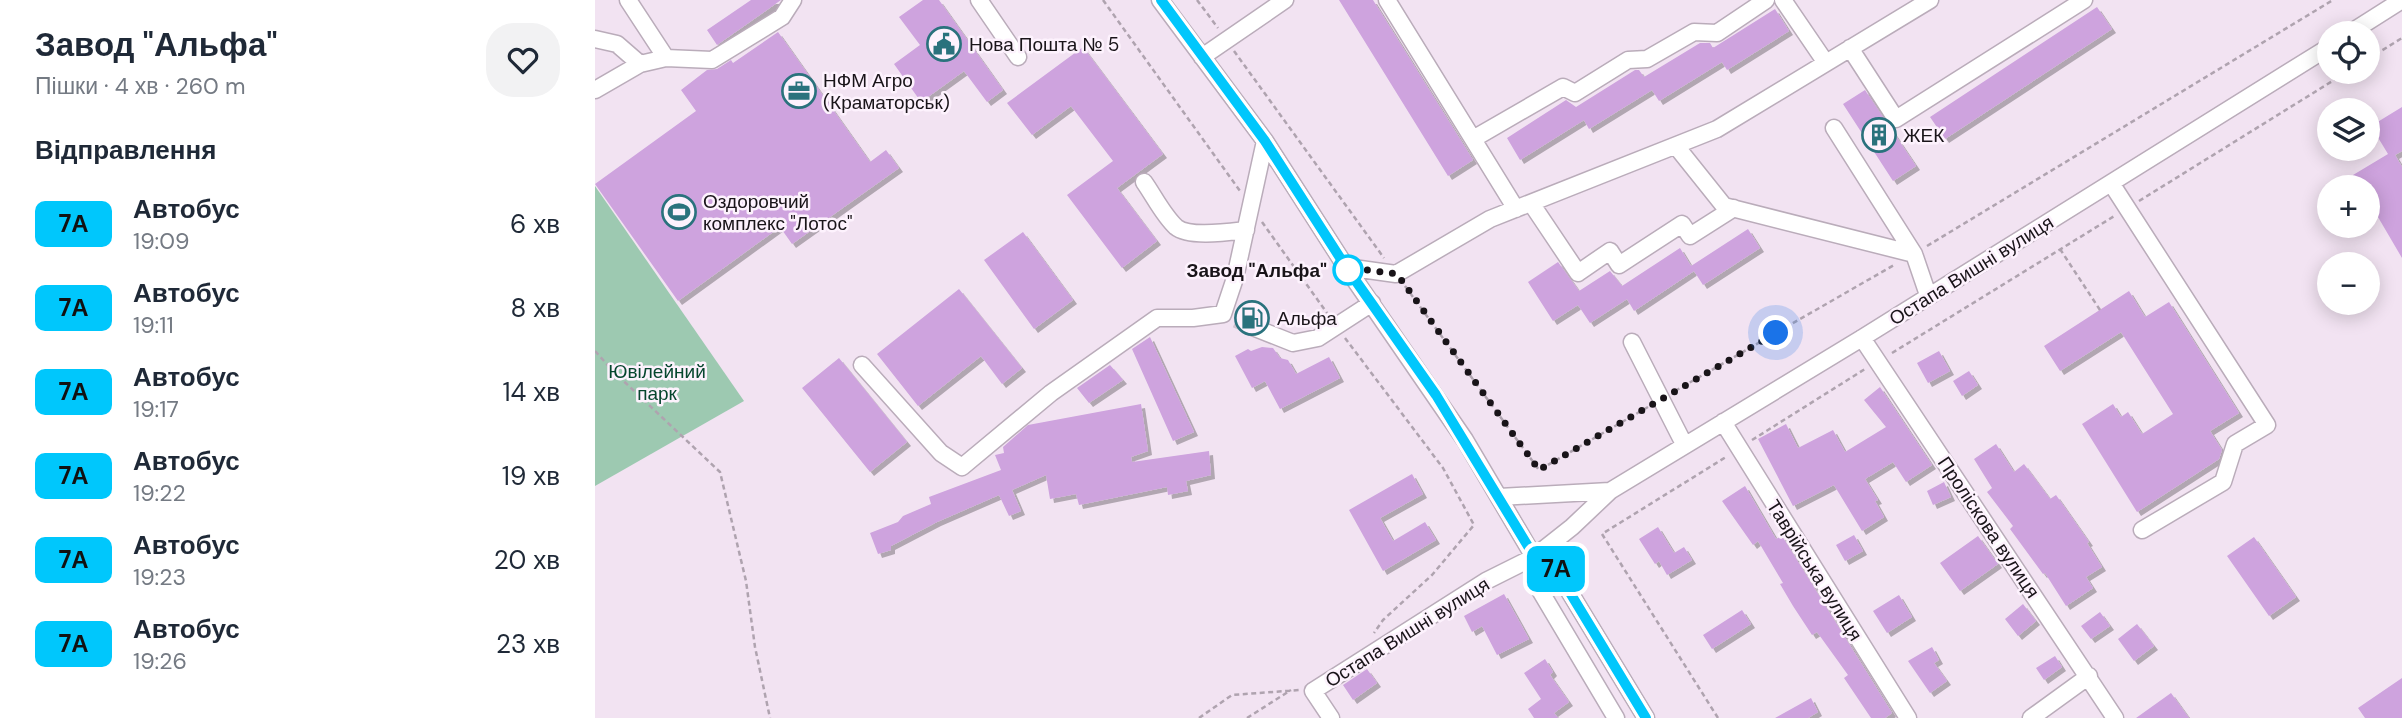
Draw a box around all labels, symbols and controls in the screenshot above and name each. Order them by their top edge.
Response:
map controls [2317,21,2380,315]
button: locate [2317,21,2380,84]
text: Завод "Альфа" [35,23,278,66]
button: heart [486,23,560,97]
public building icon: Нова Пошта № 5 [925,25,963,63]
place label: Нова Пошта № 5 [969,32,1119,57]
place label: НФМ Агро (Краматорськ) [823,68,950,115]
text: Пішки · 4 хв · 260 m [35,71,245,101]
office icon: НФМ Агро (Краматорськ) [780,72,818,110]
button: layers [2317,98,2380,161]
building icon: ЖЕК [1860,116,1898,154]
place label: ЖЕК [1903,123,1944,148]
text: Відправлення [35,133,216,167]
button: + [2317,175,2380,238]
place label: Оздоровчий комплекс "Лотос" [703,189,852,236]
text: Автобус [133,192,240,226]
sports icon: Оздоровчий комплекс "Лотос" [660,193,698,231]
text: 6 хв [510,207,560,241]
text: 7А [58,208,89,239]
street label: Остапа Вишні вулиця [1884,210,2058,331]
text: 19:09 [133,226,189,256]
button: − [2317,252,2380,315]
marker: Завод "Альфа" [1333,255,1363,285]
place label: Завод "Альфа" [1187,258,1327,283]
text: Автобус [133,276,240,310]
text: 8 хв [510,291,560,325]
text: 7А [58,292,89,323]
fuel station icon: Альфа [1233,299,1271,337]
place label: Альфа [1277,306,1337,331]
text: 19:11 [133,310,174,340]
your location [1758,315,1793,350]
park label: Ювілейний парк [608,359,706,406]
text: Автобус [133,360,240,394]
text: 14 хв [502,375,560,409]
text: 7А [58,376,89,407]
text: 19:17 [133,394,179,424]
text: Автобус [133,444,240,478]
street label: Проліскова вулиця [1932,452,2045,603]
text: 19 хв [502,459,560,493]
text: 7А [58,460,89,491]
text: 19:22 [133,478,186,508]
street label: Таврійська вулиця [1761,495,1868,646]
text: Автобус [133,528,240,562]
text: 20 хв [494,543,560,577]
text: 7А [58,544,89,575]
line badge: 7А [1525,546,1587,592]
text: 7А [1541,553,1571,584]
text: 19:23 [133,562,186,592]
street label: Остапа Вишні вулиця [1320,572,1494,693]
text: Автобус [133,612,240,646]
text: 23 хв [496,627,560,661]
text: 7А [58,628,89,659]
text: 19:26 [133,646,187,676]

